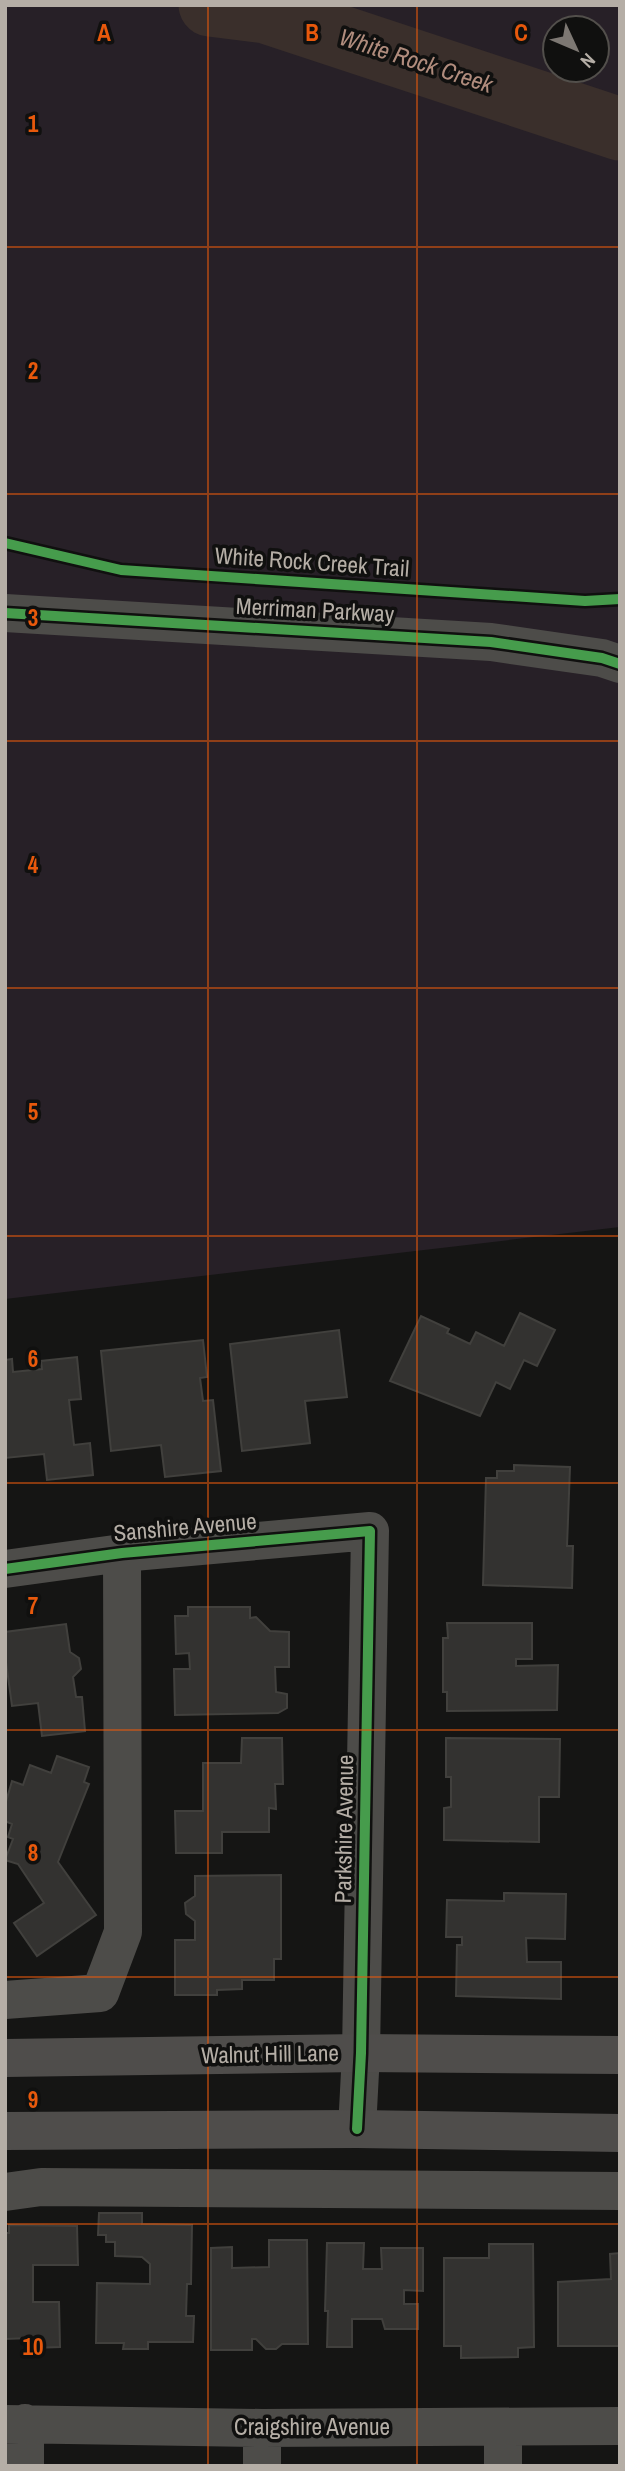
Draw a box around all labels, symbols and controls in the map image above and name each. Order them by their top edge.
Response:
north arrow [541,14,611,84]
text: A [97,17,111,48]
text: B [305,17,319,48]
text: C [514,17,528,48]
water label: White Rock Creek [335,20,498,100]
text: N [575,48,601,74]
text: 1 [28,108,39,139]
text: 2 [28,355,38,386]
street label: White Rock Creek Trail [214,539,410,584]
street label: Merriman Parkway [235,590,395,629]
text: 3 [28,602,38,633]
text: 4 [28,849,39,880]
text: 5 [28,1096,38,1127]
text: 6 [28,1343,38,1374]
street label: Sanshire Avenue [112,1505,258,1548]
text: 7 [28,1590,38,1621]
street label: Parkshire Avenue [327,1754,360,1904]
text: 8 [28,1837,38,1868]
street label: Walnut Hill Lane [201,2037,339,2070]
text: 9 [28,2084,38,2115]
text: 10 [23,2331,43,2362]
street label: Craigshire Avenue [234,2411,390,2442]

